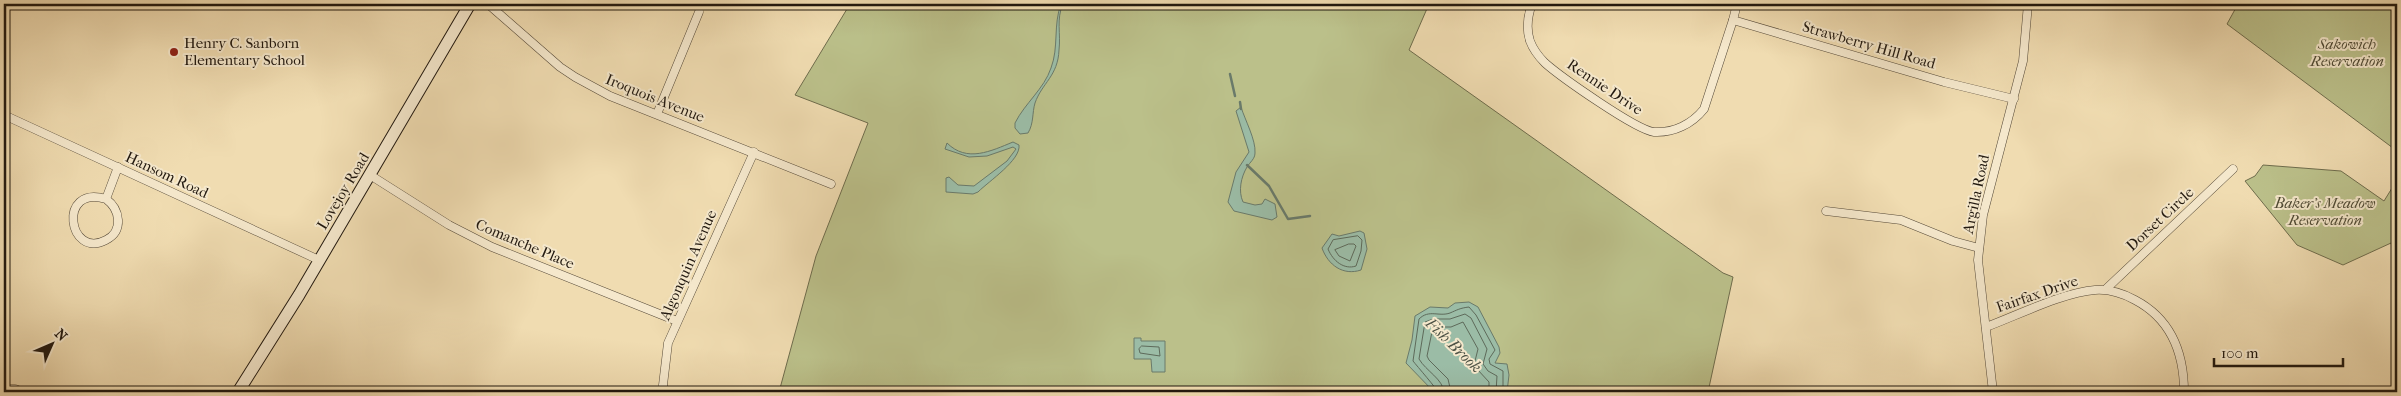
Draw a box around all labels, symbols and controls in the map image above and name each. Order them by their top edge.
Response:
street label: Strawberry Hill Road [1800,17,1938,73]
place label: Henry C. Sanborn Elementary School [184,34,305,69]
park label: Sakowich Reservation [2309,35,2384,70]
marker: Henry C. Sanborn Elementary School [168,46,180,58]
street label: Rennie Drive [1564,55,1647,119]
street label: Iroquois Avenue [603,70,708,126]
street label: Hansom Road [123,148,212,202]
street label: Lovejoy Road [313,149,373,233]
street label: Argilla Road [1959,152,1993,236]
street label: Dorset Circle [2123,183,2198,255]
park label: Baker's Meadow Reservation [2273,194,2376,229]
street label: Algonquin Avenue [655,206,721,324]
street label: Comanche Place [473,215,578,273]
street label: Fairfax Drive [1994,271,2081,316]
water label: Fish Brook [1421,313,1486,376]
north arrow [28,318,78,368]
text: N [51,325,71,345]
scale bar [2214,336,2342,368]
text: 100 m [2221,344,2259,362]

